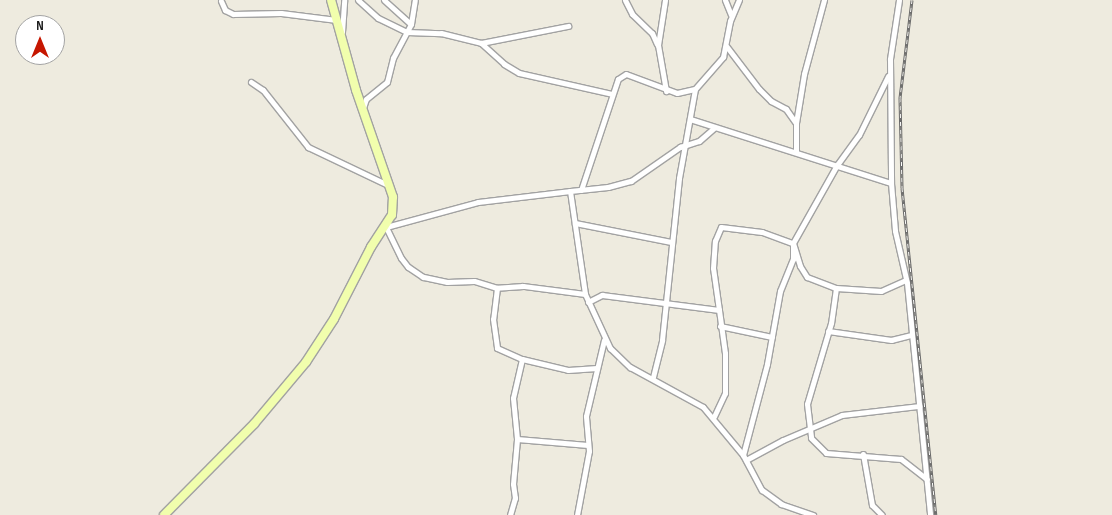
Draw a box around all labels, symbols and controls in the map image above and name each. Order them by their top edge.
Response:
north arrow [15,15,65,65]
text: N [36,17,44,34]

